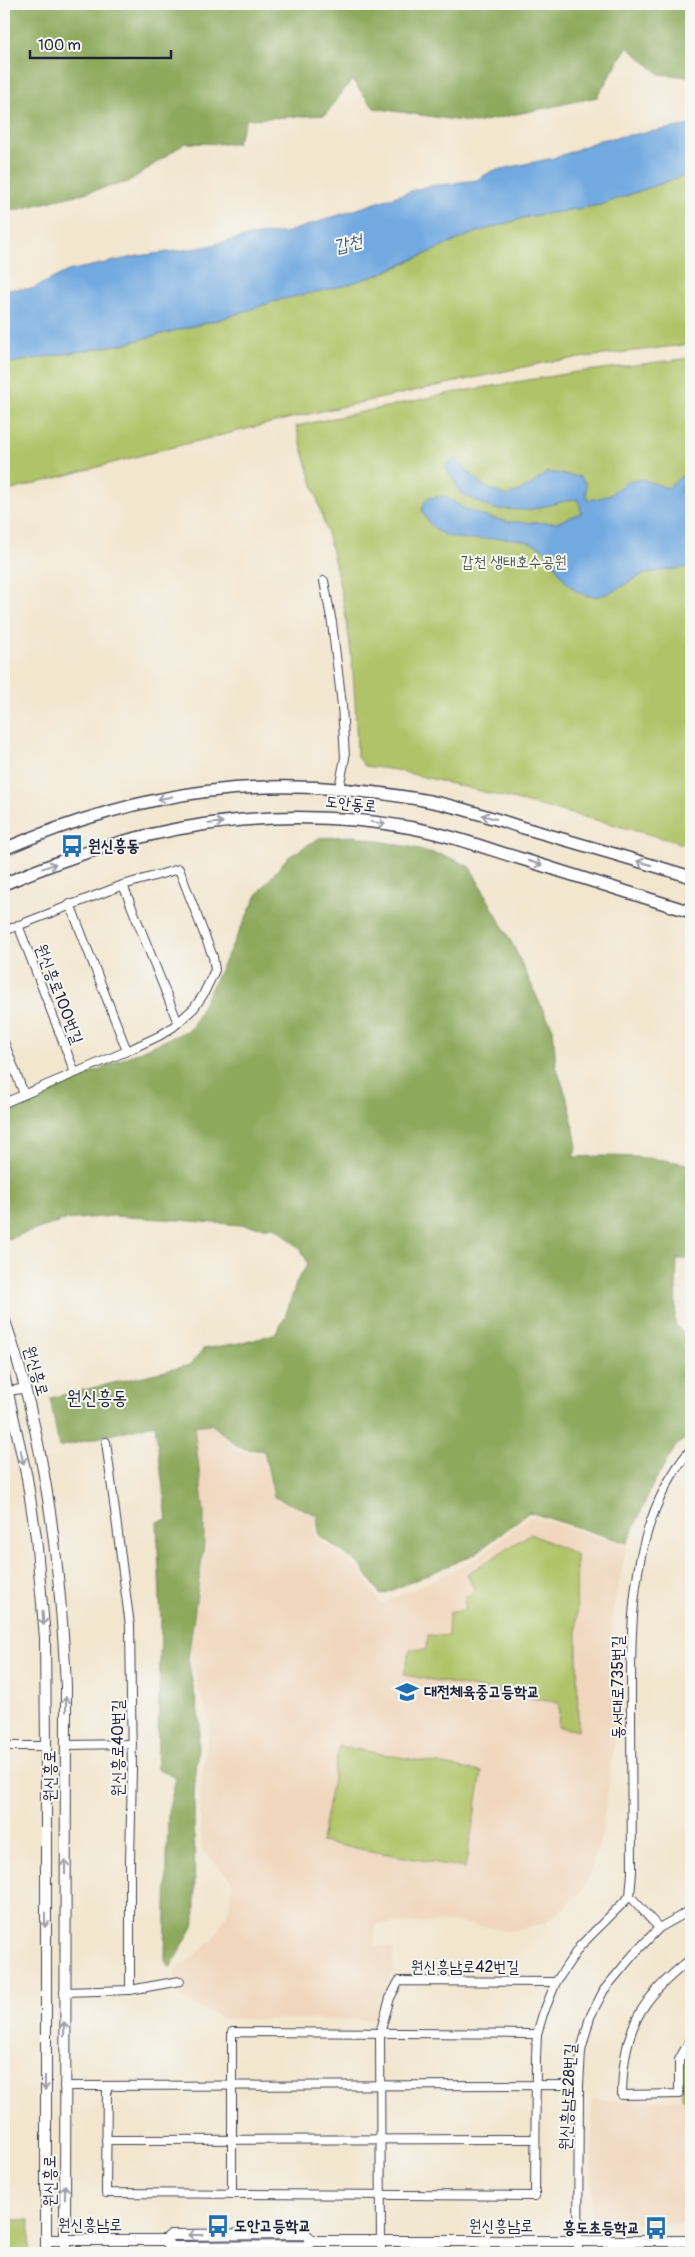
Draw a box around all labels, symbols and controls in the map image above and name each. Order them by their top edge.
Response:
scale bar [30,28,171,60]
text: 100 m [38,36,81,55]
water label: 갑천 [331,229,366,259]
park label: 갑천 생태호수공원 [461,552,567,572]
street label: 도안동로 [324,791,378,817]
one-way arrow [158,793,174,803]
one-way arrow [481,812,497,822]
one-way arrow [208,818,224,828]
one-way arrow [370,818,386,828]
bus stop icon: 원신흥동 [59,833,85,859]
place label: 원신흥동 [88,836,140,856]
one-way arrow [637,858,653,867]
one-way arrow [527,859,543,869]
one-way arrow [41,861,56,870]
street label: 원신흥로100번길 [31,941,87,1047]
street label: 원신흥로 [19,1343,53,1399]
district label: 원신흥동 [66,1386,128,1410]
one-way arrow [18,1448,28,1464]
one-way arrow [39,1609,48,1625]
street label: 동서대로735번길 [608,1635,628,1739]
school or university icon: 대전체육중고등학교 [394,1679,420,1705]
place label: 대전체육중고등학교 [424,1682,540,1702]
one-way arrow [61,1696,71,1712]
street label: 원신흥로40번길 [108,1699,128,1797]
street label: 원신흥로 [40,1750,60,1802]
one-way arrow [60,1859,70,1875]
one-way arrow [41,1912,50,1928]
street label: 원신흥남로42번길 [411,1957,519,1977]
one-way arrow [59,2021,69,2038]
street label: 원신흥남로28번길 [555,2043,581,2151]
one-way arrow [40,2074,50,2090]
street label: 원신흥로 [40,2155,60,2207]
one-way arrow [60,2184,70,2200]
bus stop icon: 도안고등학교 [205,2213,231,2239]
street label: 원신흥남로 [58,2215,122,2235]
bus stop icon: 흥도초등학교 [643,2215,669,2241]
place label: 도안고등학교 [234,2216,311,2236]
street label: 원신흥남로 [469,2216,533,2236]
place label: 흥도초등학교 [563,2218,640,2238]
one-way arrow [188,2230,204,2240]

